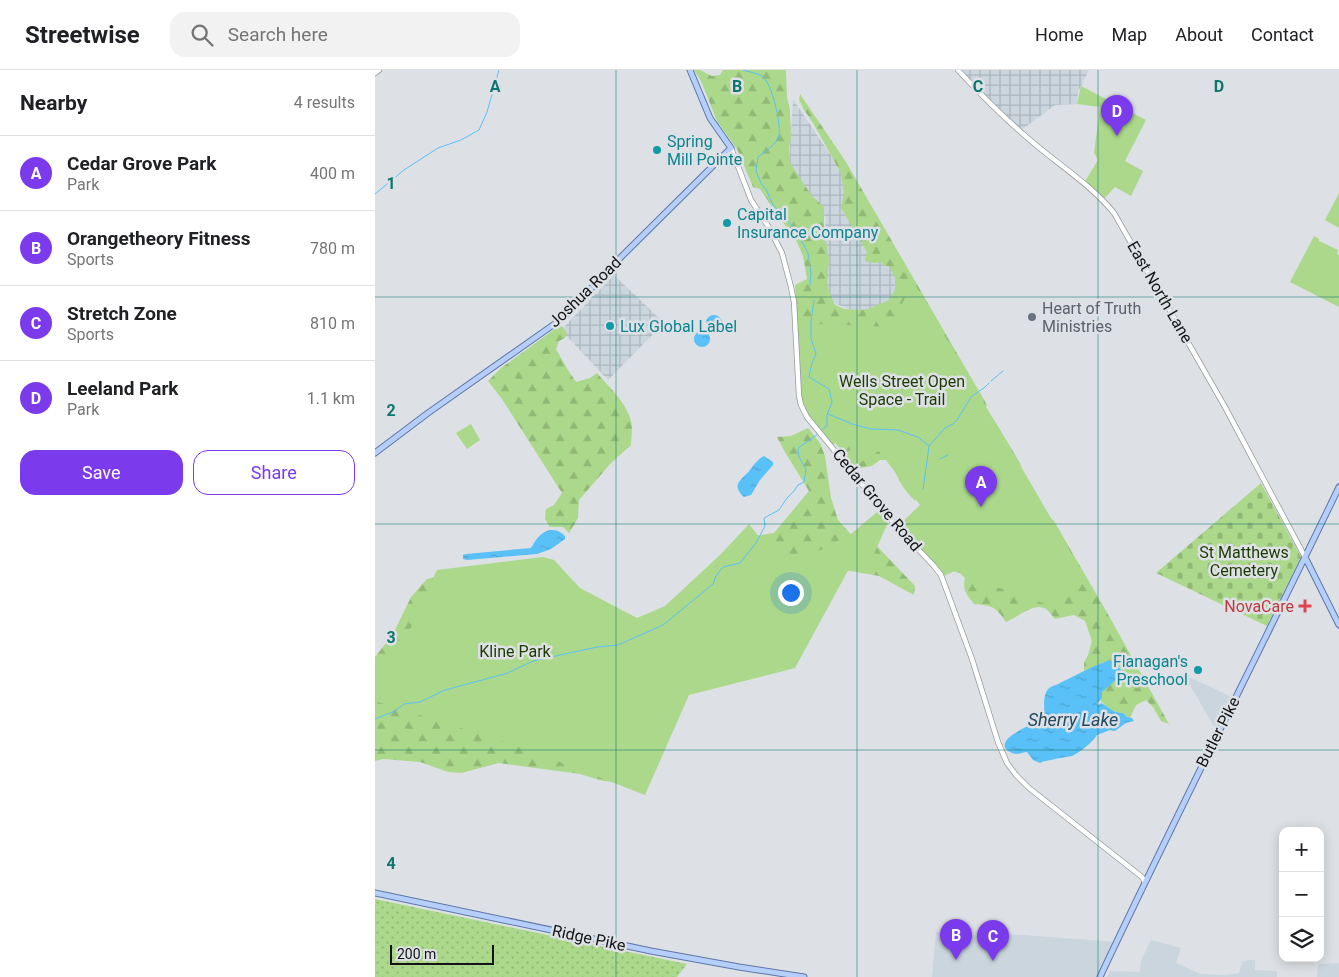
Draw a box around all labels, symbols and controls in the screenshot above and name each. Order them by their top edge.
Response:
search box [170,12,520,57]
text: Streetwise [25,21,140,49]
icon: search [188,21,216,49]
text: Search here [228,23,328,46]
text: Home [1035,24,1084,45]
text: Map [1112,24,1147,45]
text: About [1175,24,1223,45]
text: Contact [1251,24,1314,45]
text: A [490,77,501,96]
text: B [732,77,742,96]
text: C [973,77,983,96]
text: D [1214,77,1224,96]
text: Nearby [20,91,87,115]
text: 4 results [294,93,355,112]
pin: D [1101,95,1133,136]
place label: Spring Mill Pointe [667,132,742,169]
marker: Spring Mill Pointe [651,144,663,156]
text: Cedar Grove Park [67,152,216,175]
text: A [31,164,41,183]
text: 400 m [310,164,355,183]
text: 1 [386,174,396,193]
text: Park [67,175,99,194]
place label: Capital Insurance Company [737,205,879,242]
marker: Capital Insurance Company [721,217,733,229]
text: Orangetheory Fitness [67,227,250,250]
street label: East North Lane [1123,238,1197,346]
text: B [31,239,41,258]
text: 780 m [310,239,355,258]
text: Sports [67,250,114,269]
street label: Joshua Road [545,253,625,331]
place label: Heart of Truth Ministries [1042,299,1141,336]
text: Stretch Zone [67,302,177,325]
marker: Heart of Truth Ministries [1026,311,1038,323]
text: C [31,314,41,333]
text: 810 m [310,314,355,333]
place label: Lux Global Label [620,317,737,336]
marker: Lux Global Label [604,320,616,332]
text: Sports [67,325,114,344]
park label: Wells Street Open Space - Trail [839,372,965,409]
text: Leeland Park [67,377,179,400]
text: D [31,389,41,408]
text: 1.1 km [307,389,355,408]
text: Park [67,400,99,419]
text: 2 [386,401,396,420]
street label: Cedar Grove Road [829,445,925,555]
button: Save [20,450,183,495]
button: Share [193,450,355,495]
pin: A [965,466,997,507]
park label: St Matthews Cemetery [1199,543,1289,580]
your location [778,580,804,606]
place label: NovaCare [1224,597,1294,616]
marker: NovaCare [1298,599,1312,613]
text: 3 [386,628,396,647]
park label: Kline Park [479,642,552,661]
place label: Flanagan's Preschool [1113,652,1188,689]
marker: Flanagan's Preschool [1192,664,1204,676]
street label: Butler Pike [1192,694,1244,770]
water label: Sherry Lake [1028,709,1118,730]
map controls [1279,827,1324,962]
button: + [1279,827,1324,872]
text: 4 [386,854,396,873]
button: − [1279,872,1324,917]
button: layers [1279,917,1324,962]
pin: B [940,919,972,960]
pin: C [977,920,1009,961]
street label: Ridge Pike [551,921,627,955]
scale bar [390,942,494,965]
text: 200 m [397,946,436,962]

